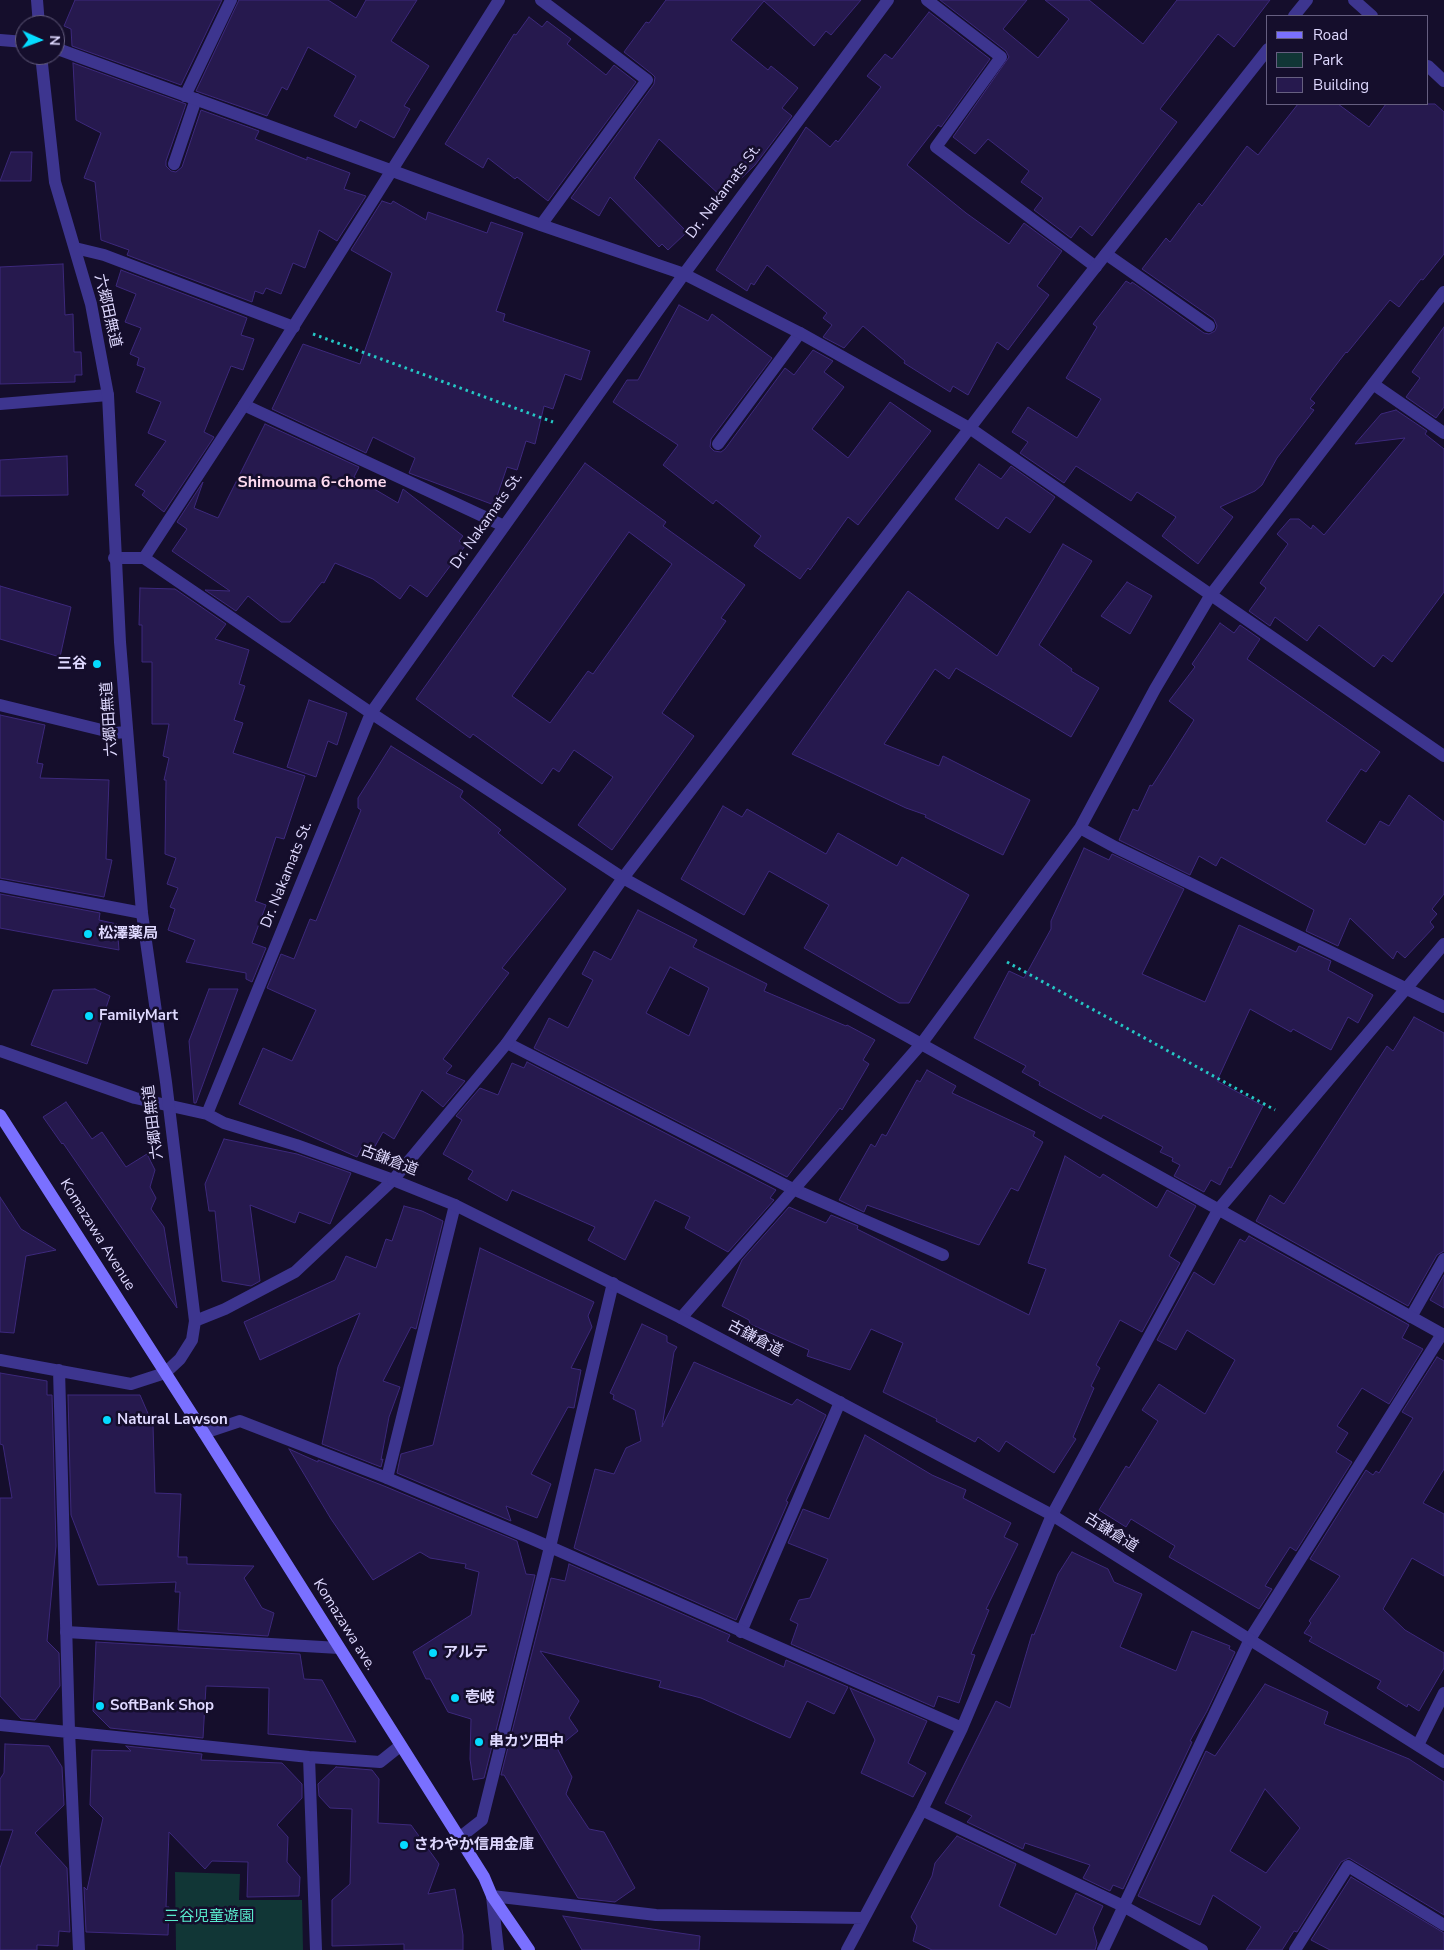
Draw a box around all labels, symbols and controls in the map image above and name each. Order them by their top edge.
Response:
north arrow [15,15,65,65]
legend [1266,15,1429,105]
text: Road [1313,25,1348,45]
text: N [45,35,64,46]
text: Park [1313,50,1343,70]
text: Building [1313,75,1369,95]
street label: Dr. Nakamats St. [683,141,765,243]
street label: 六郷田無道 [90,272,124,350]
street label: Dr. Nakamats St. [447,470,527,572]
district label: Shimouma 6-chome [238,473,386,493]
place label: 三谷 [57,655,87,673]
marker: 三谷 [91,658,103,670]
street label: 六郷田無道 [98,681,122,757]
street label: Dr. Nakamats St. [257,819,317,931]
place label: 松澤薬局 [98,925,158,943]
marker: 松澤薬局 [82,928,94,940]
place label: FamilyMart [99,1007,178,1025]
marker: FamilyMart [83,1010,95,1022]
street label: 六郷田無道 [140,1084,168,1160]
street label: 古鎌倉道 [358,1142,420,1180]
street label: Komazawa Avenue [55,1176,139,1294]
street label: 古鎌倉道 [724,1317,786,1361]
place label: Natural Lawson [117,1411,228,1429]
marker: Natural Lawson [101,1414,113,1426]
street label: 古鎌倉道 [1081,1509,1141,1557]
street label: Komazawa ave. [309,1576,379,1674]
place label: アルテ [443,1644,488,1662]
marker: アルテ [427,1647,439,1659]
place label: 壱岐 [465,1689,495,1707]
marker: 壱岐 [449,1692,461,1704]
place label: SoftBank Shop [110,1697,214,1715]
marker: SoftBank Shop [94,1700,106,1712]
place label: 串カツ田中 [489,1733,564,1751]
marker: 串カツ田中 [473,1736,485,1748]
place label: さわやか信用金庫 [414,1836,534,1854]
marker: さわやか信用金庫 [398,1839,410,1851]
park label: 三谷児童遊園 [164,1908,254,1926]

